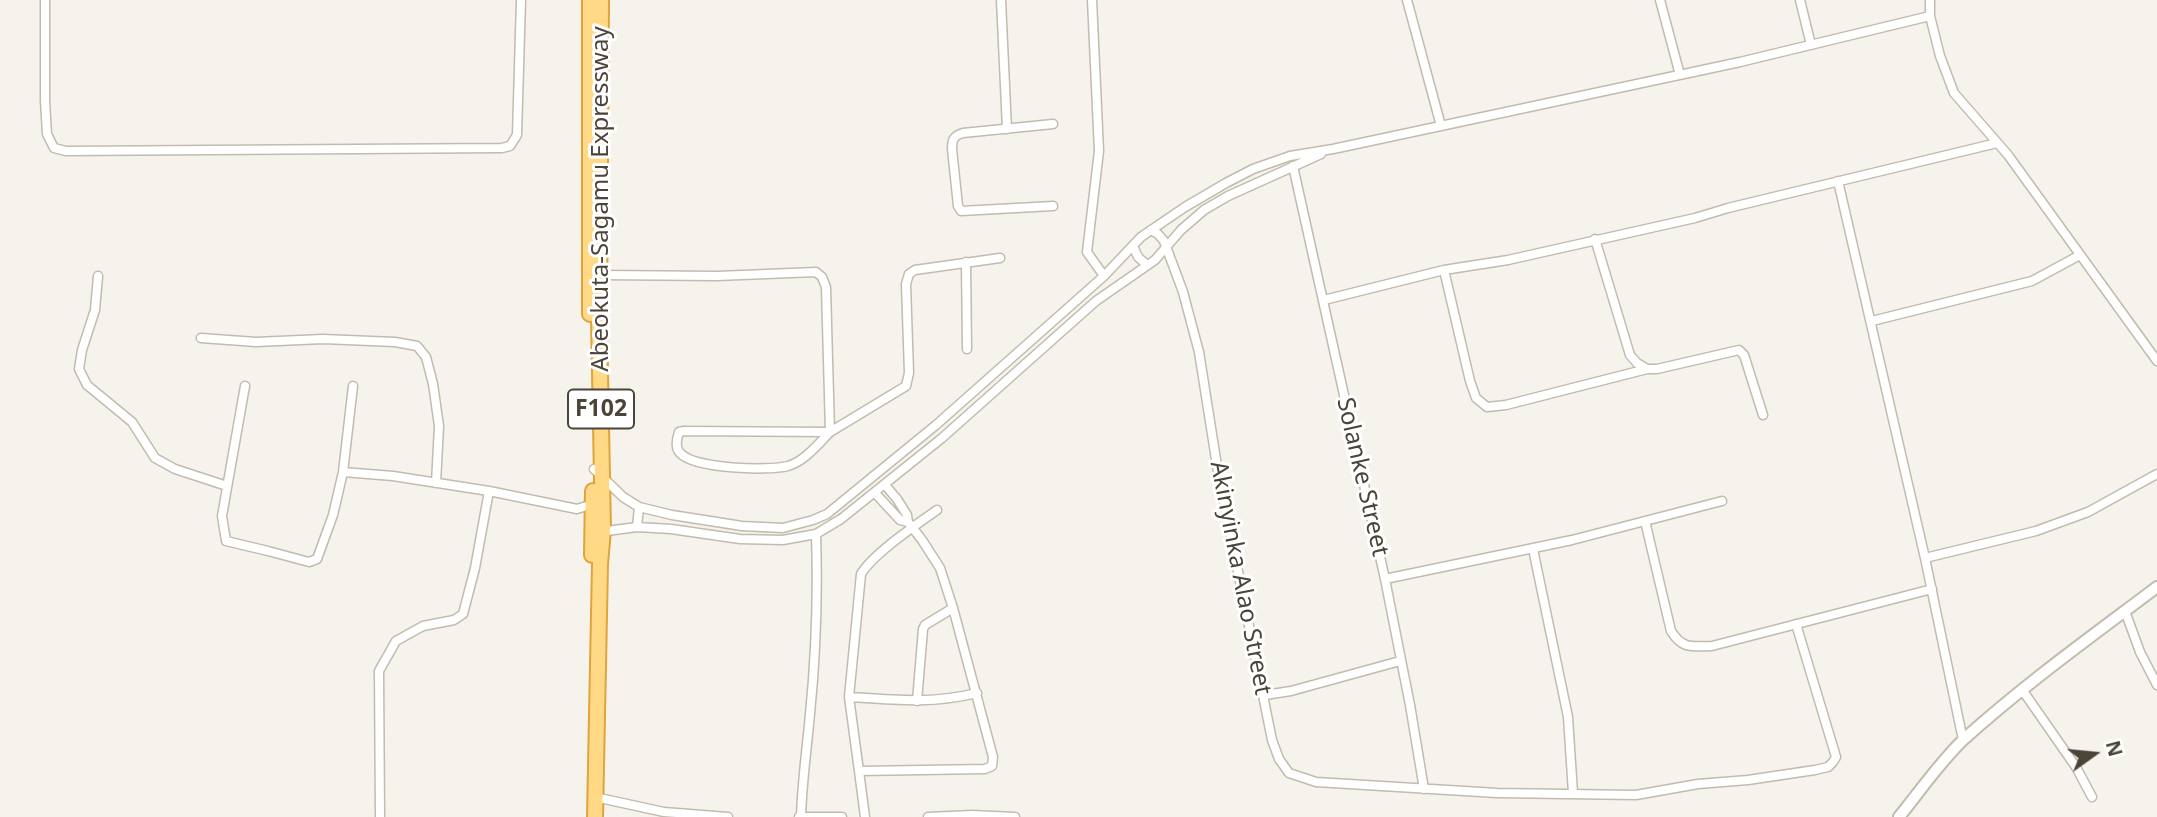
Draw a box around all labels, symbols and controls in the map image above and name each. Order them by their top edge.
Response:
street label: Abeokuta-Sagamu Expressway [587,26,615,372]
road number: F102 [568,390,634,428]
street label: Solanke Street [1330,395,1394,559]
street label: Akinyinka Alao Street [1203,459,1277,697]
north arrow [2059,719,2129,789]
text: N [2100,738,2129,759]

